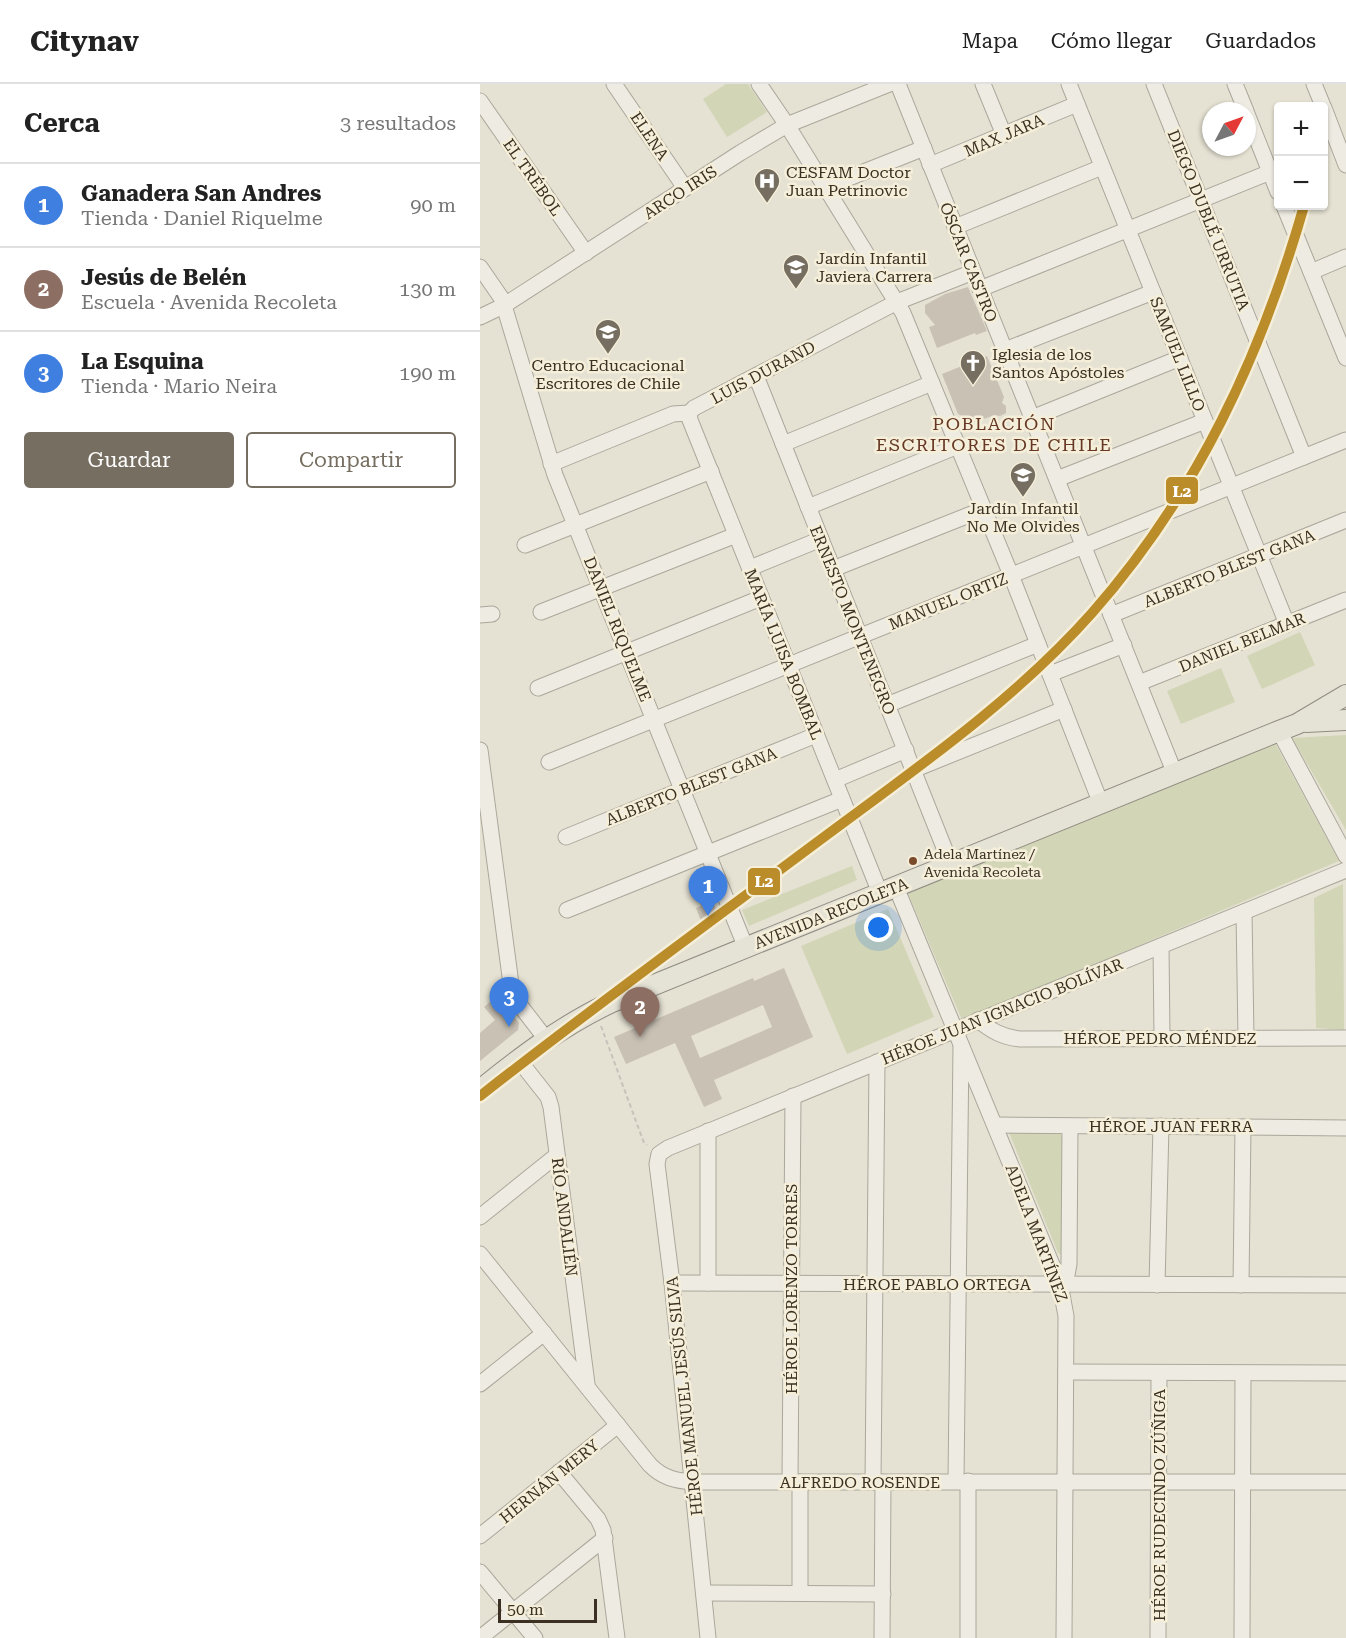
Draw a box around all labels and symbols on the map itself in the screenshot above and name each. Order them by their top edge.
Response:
north arrow [1202,102,1256,156]
street label: ELENA [627,108,673,165]
street label: MAX JARA [961,110,1048,161]
street label: DIEGO DUBLÉ URRUTIA [1163,127,1254,314]
street label: EL TRÉBOL [499,135,566,220]
street label: ARCO IRIS [640,162,720,223]
place label: CESFAM Doctor Juan Petrinovic [786,163,911,200]
hospital icon: CESFAM Doctor Juan Petrinovic [752,166,782,204]
street label: ÓSCAR CASTRO [936,200,1001,325]
place label: Jardín Infantil Javiera Carrera [816,249,933,286]
school or university icon: Jardín Infantil Javiera Carrera [781,252,811,290]
street label: SAMUEL LILLO [1146,294,1209,414]
school or university icon: Centro Educacional Escritores de Chile [593,317,623,355]
street label: LUIS DURAND [708,337,819,408]
place label: Iglesia de los Santos Apóstoles [992,345,1125,382]
church icon: Iglesia de los Santos Apóstoles [958,348,988,386]
place label: Centro Educacional Escritores de Chile [532,356,684,393]
district label: POBLACIÓN ESCRITORES DE CHILE [876,413,1112,455]
school or university icon: Jardín Infantil No Me Olvides [1008,460,1038,498]
line badge: L2 [1165,476,1199,505]
text: L2 [1172,482,1192,501]
place label: Jardín Infantil No Me Olvides [966,499,1080,536]
street label: ERNESTO MONTENEGRO [806,523,899,717]
street label: ALBERTO BLEST GANA [1141,525,1318,612]
street label: DANIEL RIQUELME [580,554,655,704]
street label: MARÍA LUISA BOMBAL [740,566,827,743]
street label: MANUEL ORTIZ [886,569,1010,634]
street label: DANIEL BELMAR [1176,608,1308,676]
street label: ALBERTO BLEST GANA [603,743,780,830]
place label: Adela Martínez / Avenida Recoleta [924,846,1041,880]
marker: Adela Martínez / Avenida Recoleta [907,855,919,867]
pin: 1 [688,866,728,916]
line badge: L2 [747,867,781,896]
text: L2 [754,872,774,891]
street label: AVENIDA RECOLETA [751,874,912,953]
your location [864,913,893,942]
street label: HÉROE JUAN IGNACIO BOLÍVAR [879,954,1126,1069]
pin: 3 [489,978,528,1027]
pin: 2 [620,988,660,1037]
street label: HÉROE PEDRO MÉNDEZ [1064,1029,1257,1048]
street label: HÉROE JUAN FERRA [1089,1117,1254,1136]
street label: RÍO ANDALIÉN [548,1156,581,1278]
street label: ADELA MARTÍNEZ [1002,1162,1072,1305]
street label: HÉROE LORENZO TORRES [782,1184,801,1394]
street label: HÉROE MANUEL JESÚS SILVA [662,1275,707,1516]
street label: HÉROE PABLO ORTEGA [843,1275,1032,1294]
street label: HÉROE RUDECINDO ZÚÑIGA [1150,1388,1169,1621]
street label: HERNÁN MERY [496,1435,603,1527]
street label: ALFREDO ROSENDE [780,1473,940,1492]
scale bar [498,1596,597,1624]

